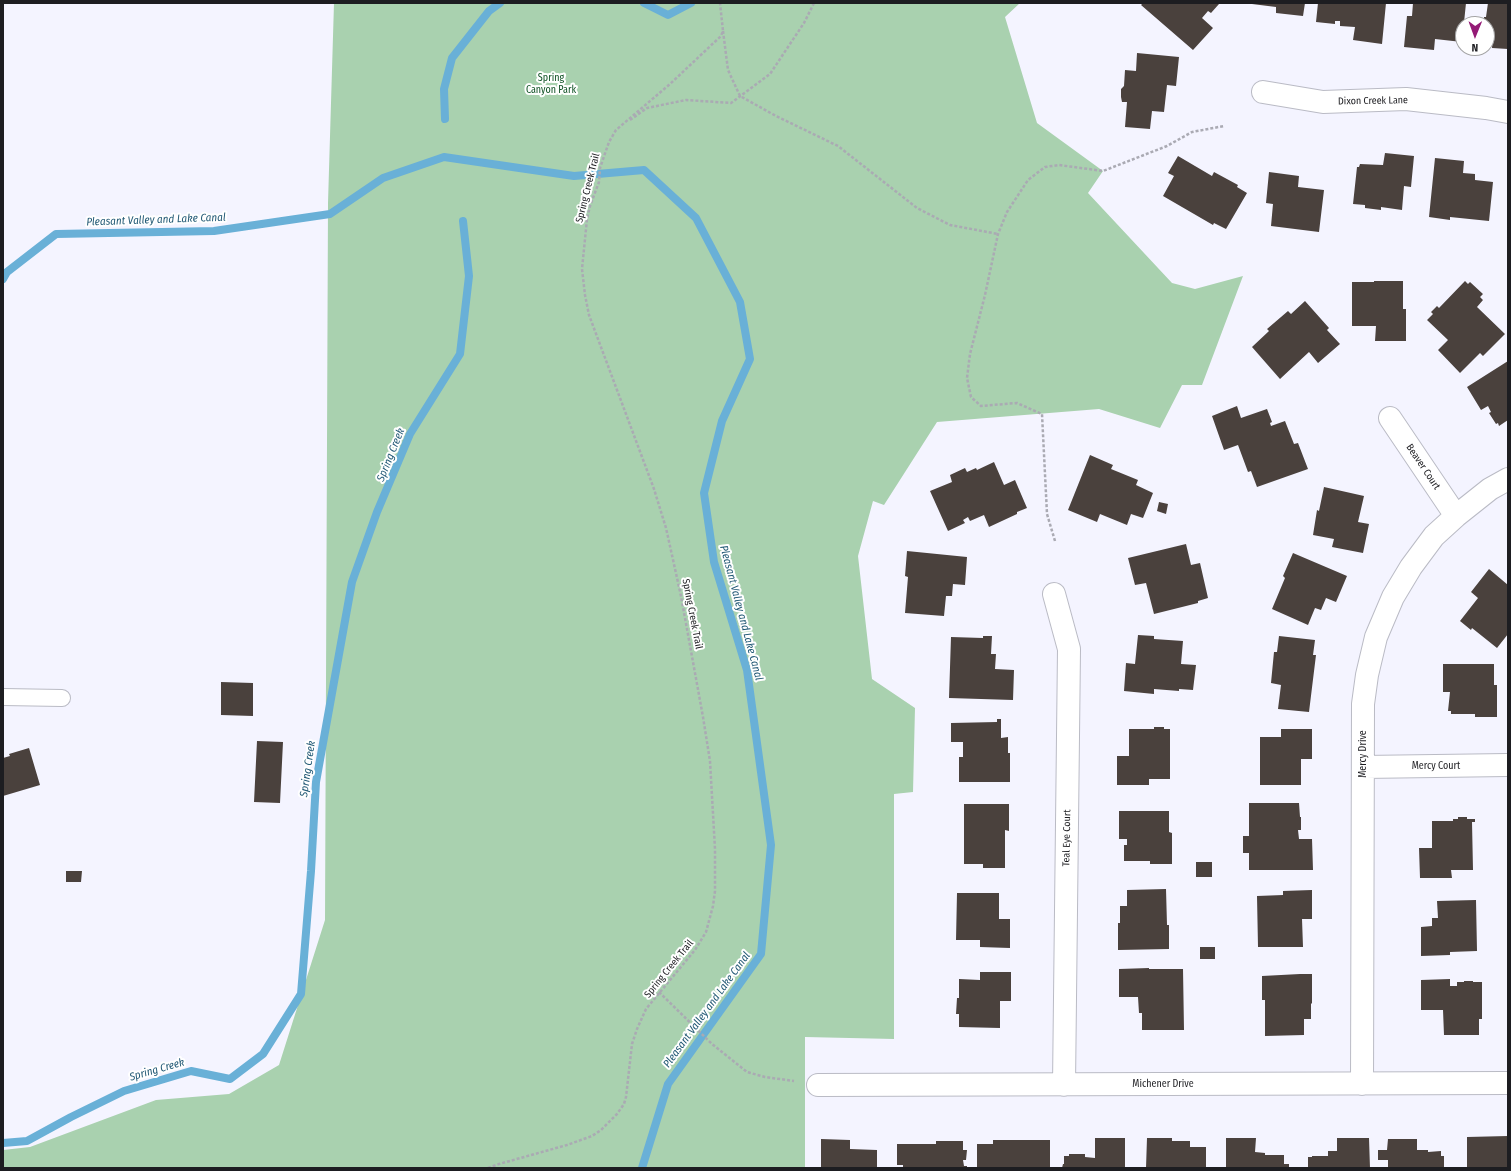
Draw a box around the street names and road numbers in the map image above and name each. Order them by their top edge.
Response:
street label: Dixon Creek Lane [1338,94,1408,108]
street label: Spring Creek Trail [574,152,602,224]
street label: Beaver Court [1403,442,1443,492]
street label: Spring Creek Trail [679,578,705,650]
street label: Mercy Drive [1357,730,1369,778]
street label: Mercy Court [1412,760,1460,772]
street label: Teal Eye Court [1061,809,1073,867]
street label: Spring Creek Trail [642,938,696,1000]
street label: Michener Drive [1132,1078,1194,1090]

